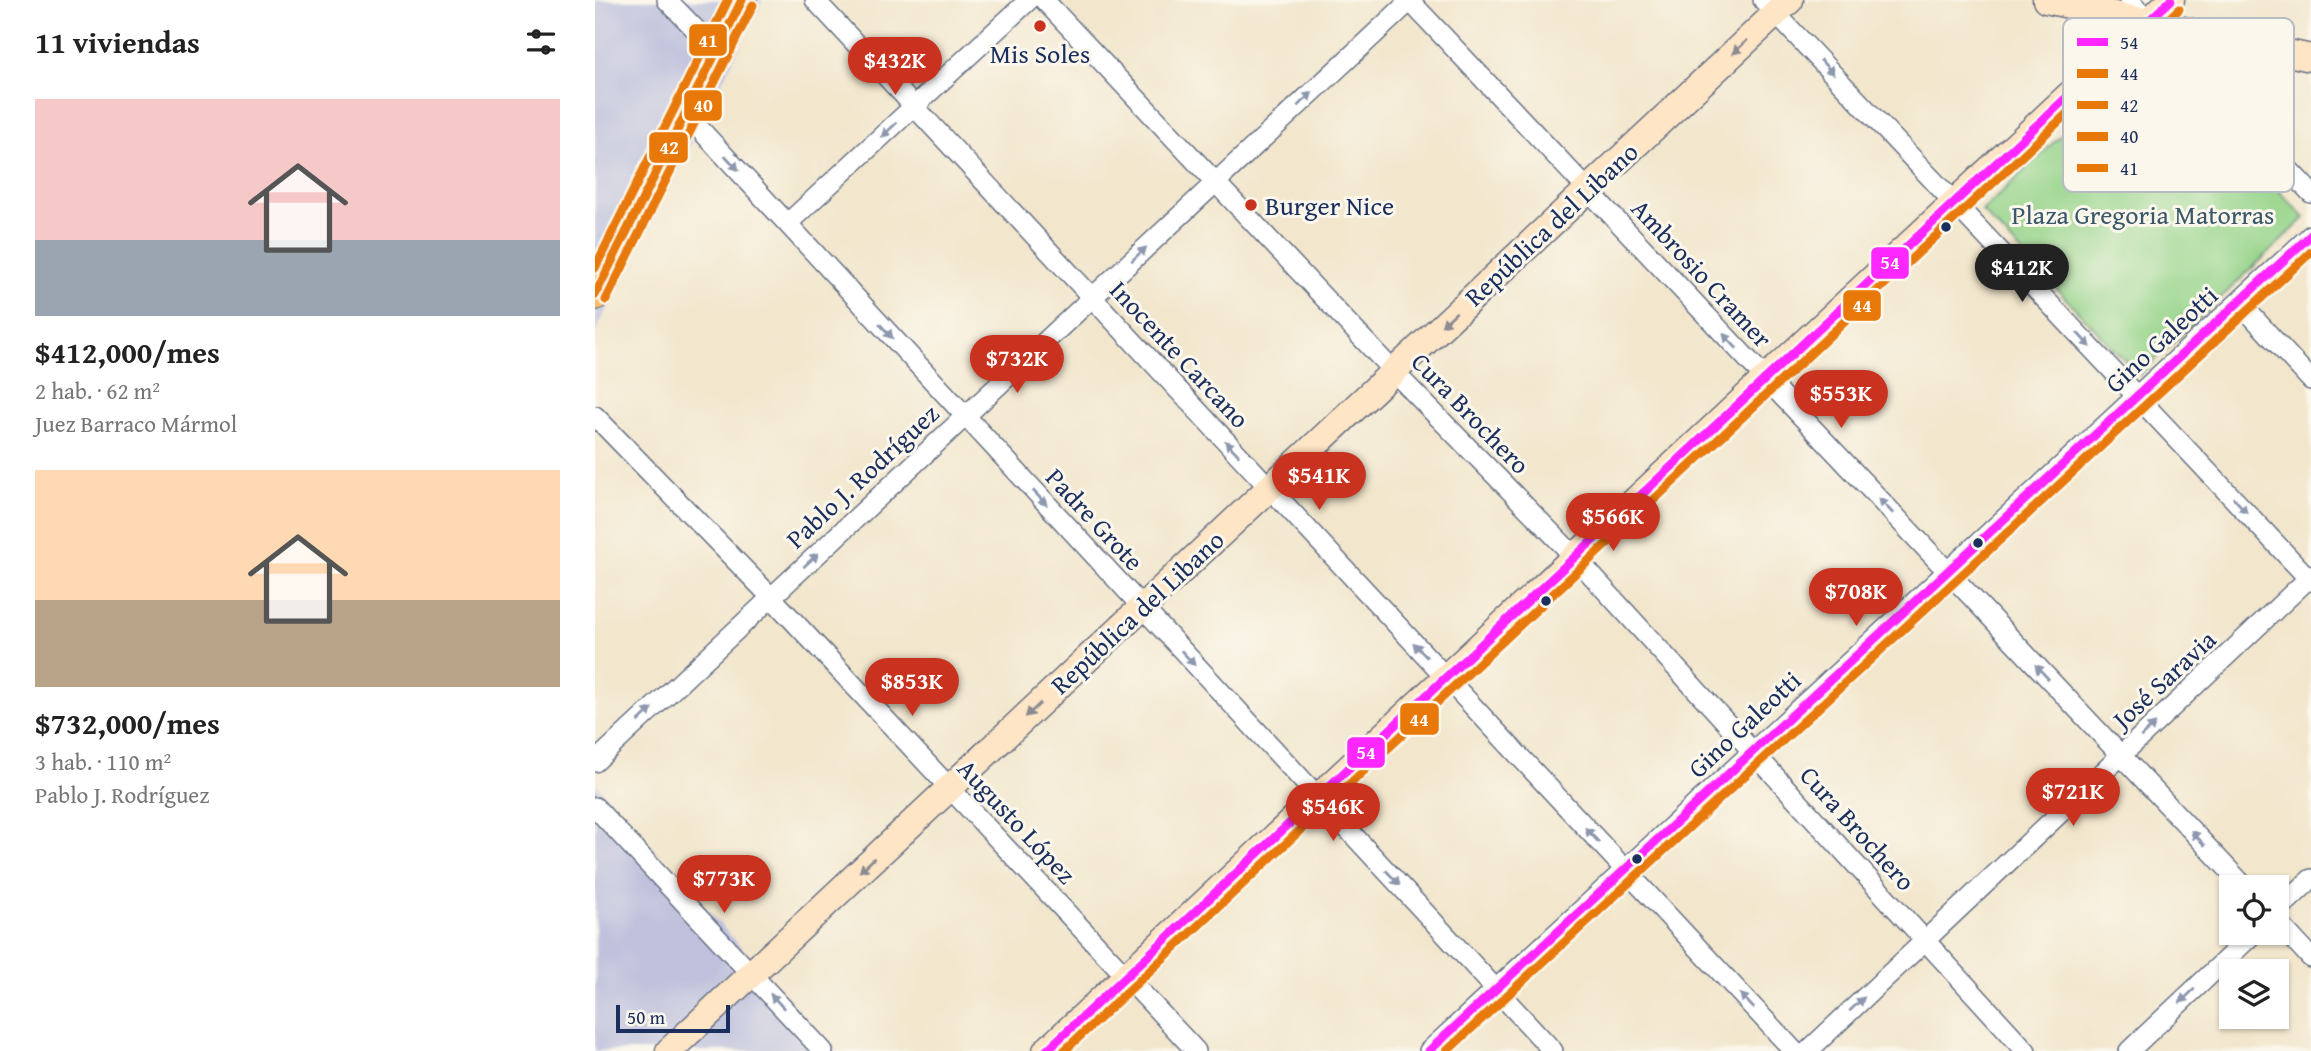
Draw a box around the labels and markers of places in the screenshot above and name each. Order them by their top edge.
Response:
marker: Mis Soles [1032,18,1048,34]
place label: Mis Soles [990,34,1090,73]
pin: $432K [846,38,944,97]
place label: Burger Nice [1265,186,1394,225]
marker: Burger Nice [1243,197,1259,213]
unlabelled marker [1939,220,1953,234]
pin: $412K [1973,244,2071,304]
pin: $732K [968,336,1066,395]
pin: $553K [1792,370,1890,430]
pin: $541K [1270,452,1368,512]
pin: $566K [1564,494,1662,553]
unlabelled marker [1971,536,1985,550]
pin: $708K [1807,568,1905,628]
unlabelled marker [1539,594,1553,608]
pin: $853K [863,658,961,718]
pin: $721K [2024,768,2122,828]
pin: $546K [1284,784,1382,843]
unlabelled marker [1630,852,1644,866]
pin: $773K [675,856,773,915]

